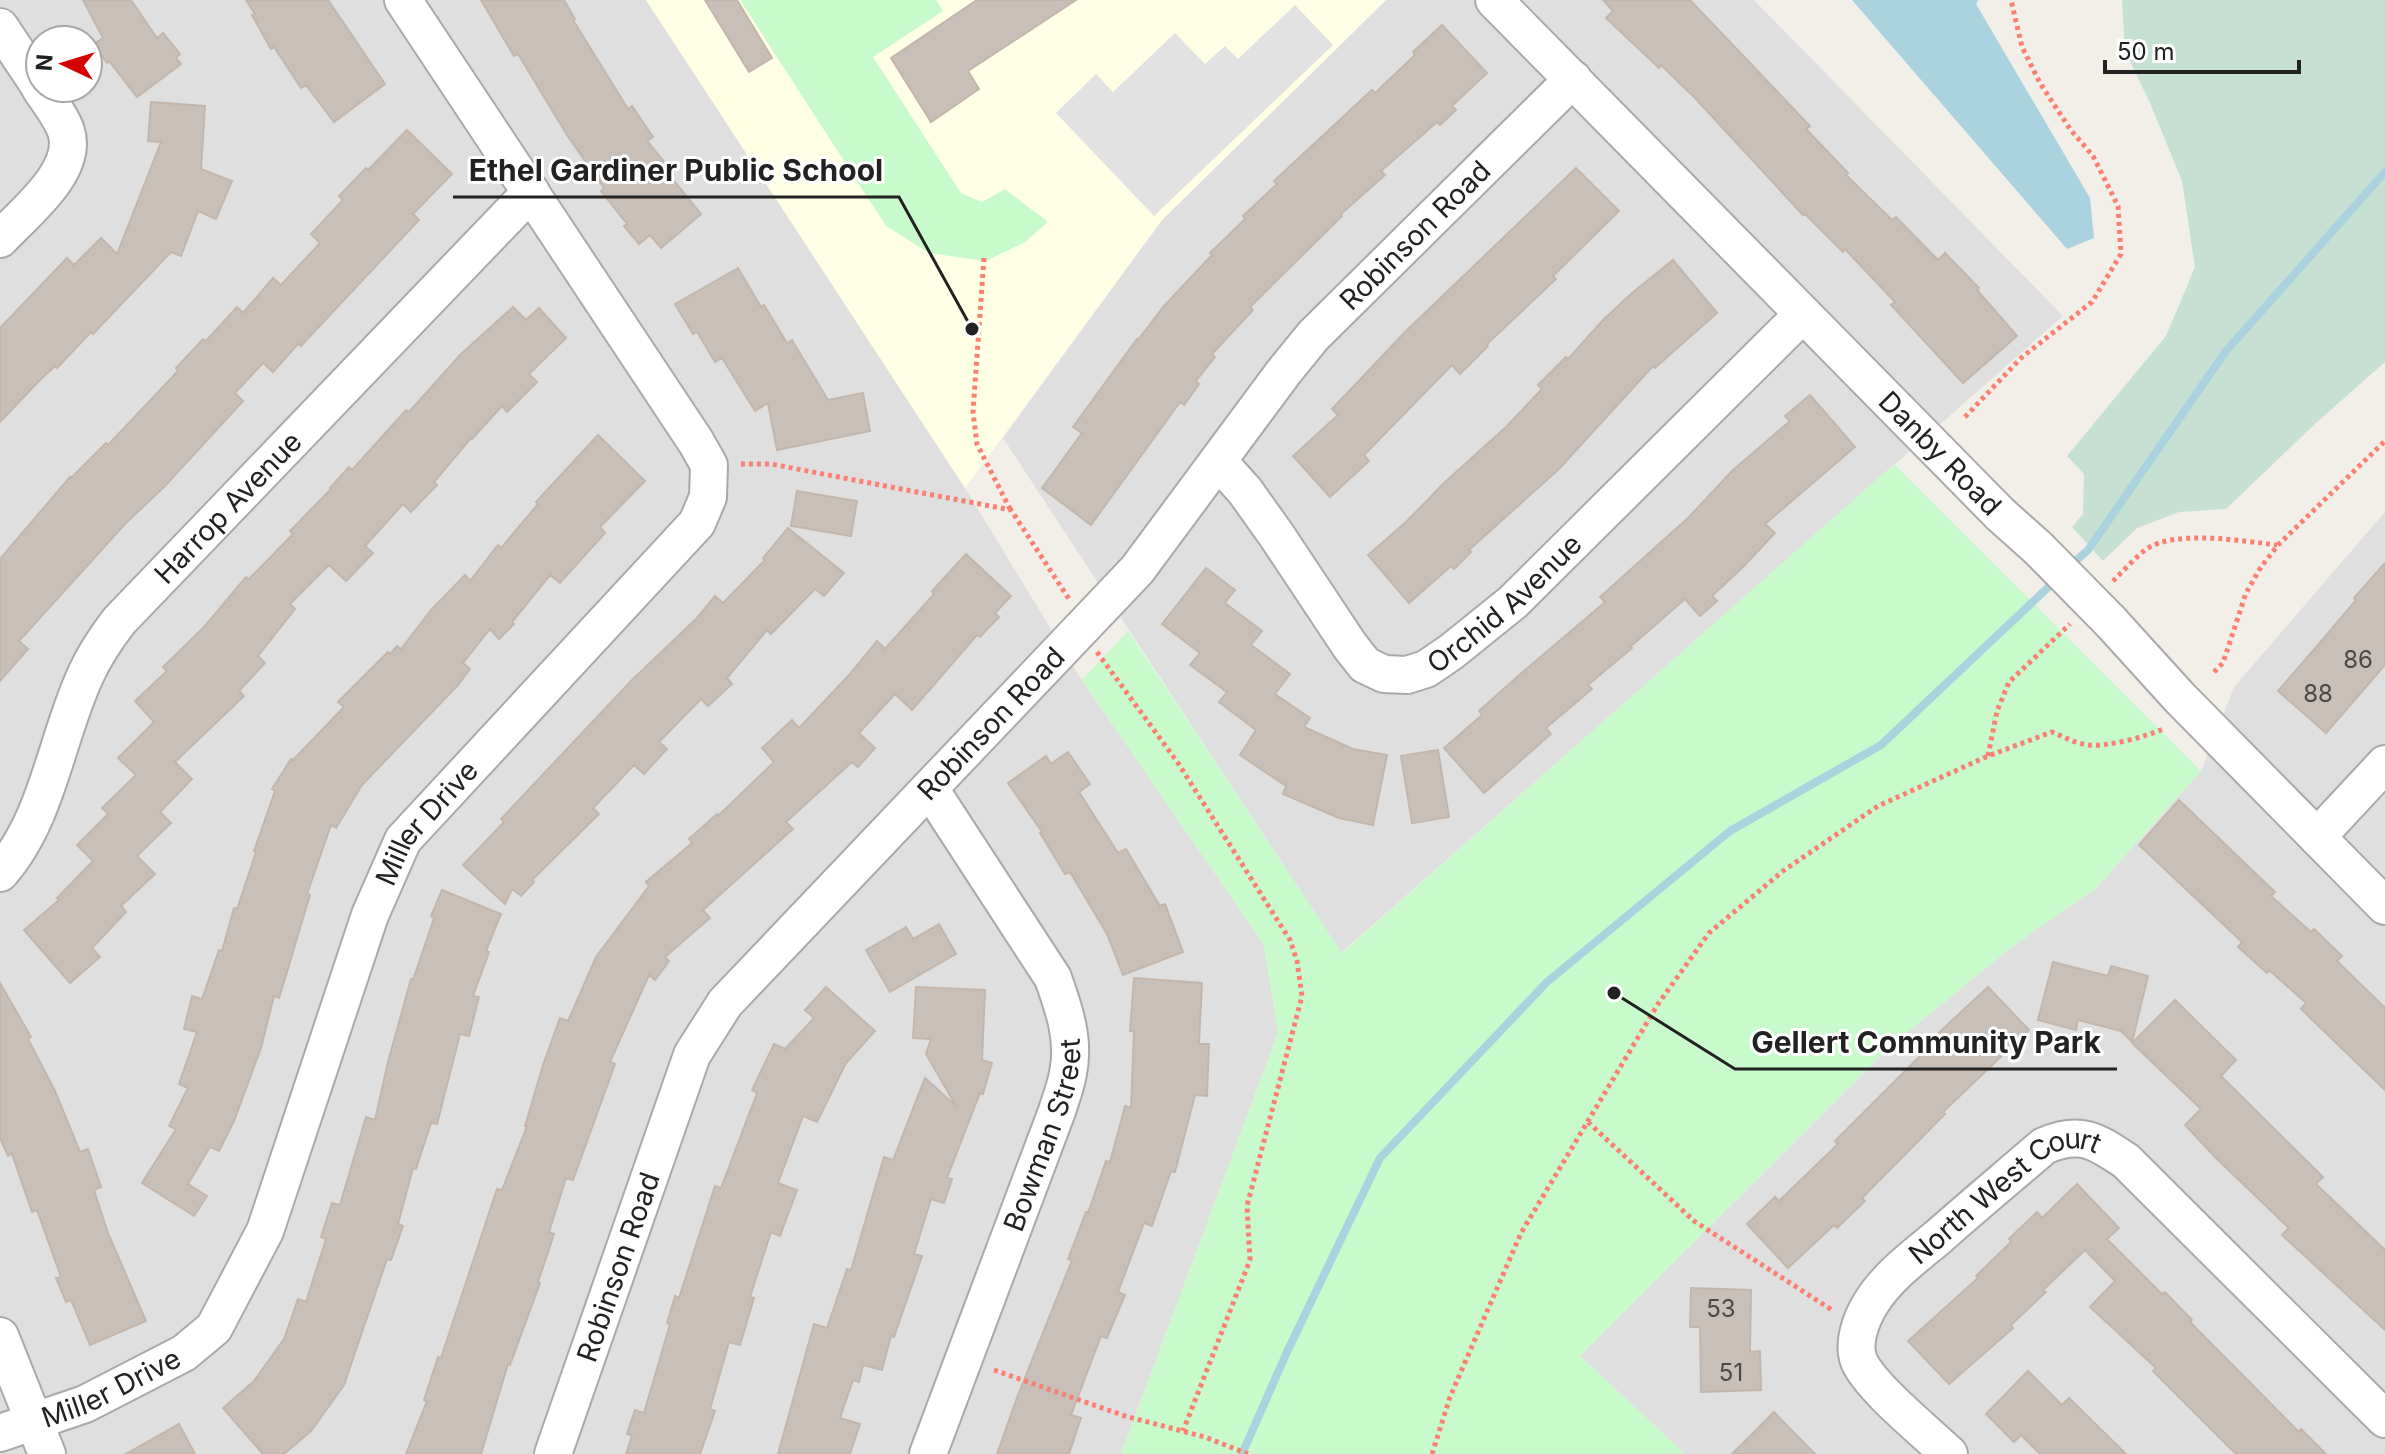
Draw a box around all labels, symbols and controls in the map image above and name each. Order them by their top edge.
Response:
north arrow [24,24,104,104]
scale bar [2105,24,2299,74]
text: 50 m [2117,37,2175,66]
text: N [30,53,58,72]
callout: Ethel Gardiner Public School [453,143,899,197]
text: Ethel Gardiner Public School [469,152,883,188]
street label: Robinson Road [1332,153,1497,317]
street label: Danby Road [1872,384,2009,522]
street label: Harrop Avenue [147,424,309,591]
street label: Orchid Avenue [1421,527,1588,680]
street label: Robinson Road [910,640,1072,807]
house number: 86 [2343,645,2373,674]
house number: 88 [2303,679,2333,708]
street label: Miller Drive [368,753,485,891]
callout: Gellert Community Park [1735,1015,2117,1069]
text: Gellert Community Park [1751,1024,2101,1060]
street label: Bowman Street [996,1037,1087,1236]
street label: North West Court [1902,1121,2107,1271]
street label: Robinson Road [569,1168,667,1366]
house number: 53 [1706,1294,1736,1323]
street label: Miller Drive [37,1341,186,1435]
house number: 51 [1719,1358,1743,1387]

